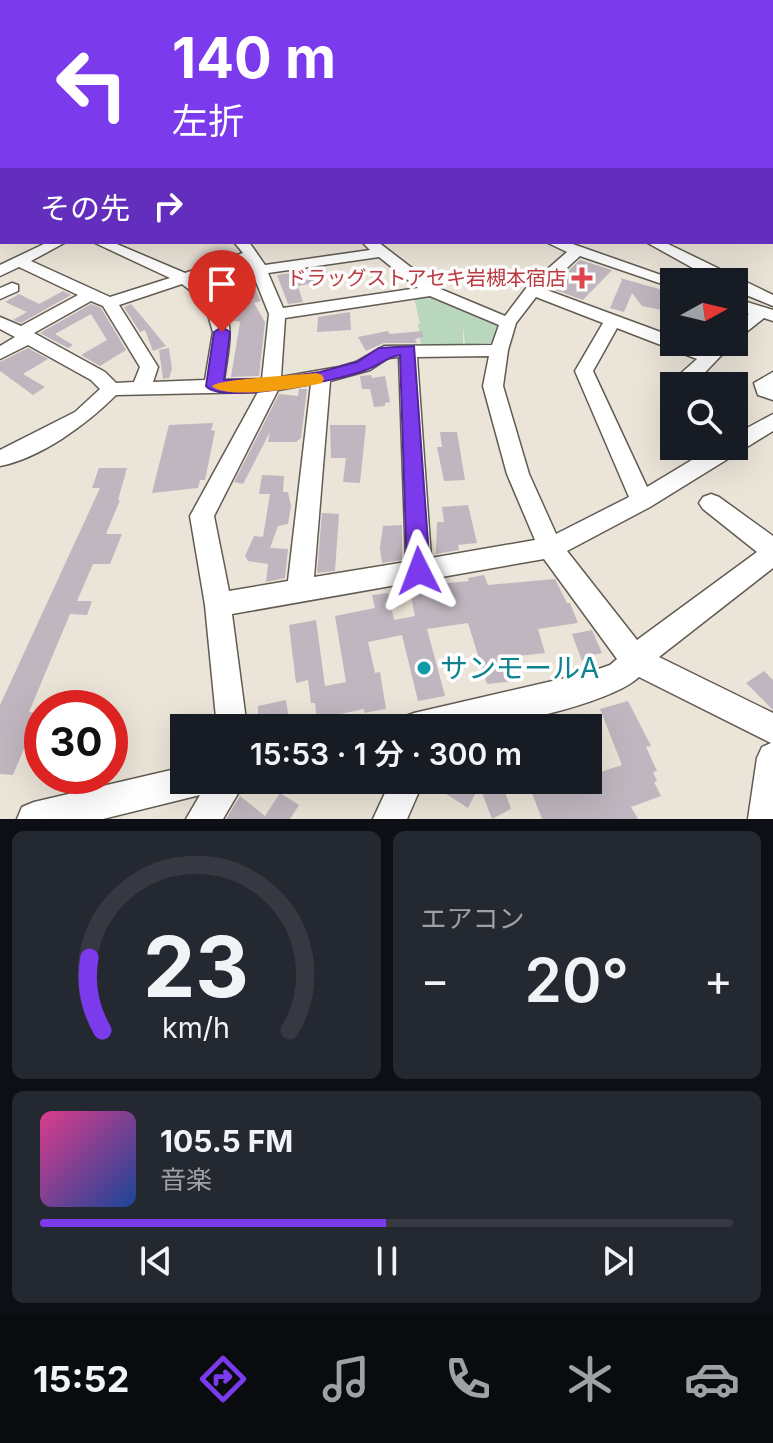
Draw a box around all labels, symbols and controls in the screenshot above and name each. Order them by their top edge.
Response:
text: 140 m [172,24,336,92]
icon: left [40,32,144,136]
text: 左折 [172,99,244,143]
icon: right [146,184,190,228]
text: その先 [40,190,130,226]
pin [188,250,256,332]
icon: arrive [200,262,244,306]
place label: ドラッグストアセキ岩槻本宿店 [286,266,566,290]
north arrow [660,268,748,356]
map controls [660,268,748,460]
marker: ドラッグストアセキ岩槻本宿店 [573,269,591,287]
button: search [660,372,748,460]
position arrow [377,529,461,613]
place label: サンモールA [440,651,599,685]
marker: サンモールA [415,659,433,677]
speed limit sign: 30 [24,690,128,794]
text: 15:53 · 1 分 · 300 m [250,736,522,772]
text: エアコン [421,903,525,934]
text: 23 [143,916,249,1017]
text: 20° [525,944,629,1016]
text: − [421,953,450,1007]
text: + [704,953,733,1007]
text: km/h [162,1010,230,1045]
text: 105.5 FM [160,1123,293,1159]
text: 音楽 [160,1164,212,1195]
icon: previous [134,1239,178,1283]
icon: pause [365,1239,409,1283]
icon: next [596,1239,640,1283]
icon: directions [195,1351,251,1407]
icon: music [318,1351,374,1407]
icon: phone [440,1351,496,1407]
icon: climate [562,1351,618,1407]
icon: car [684,1351,740,1407]
text: 15:52 [33,1357,129,1401]

